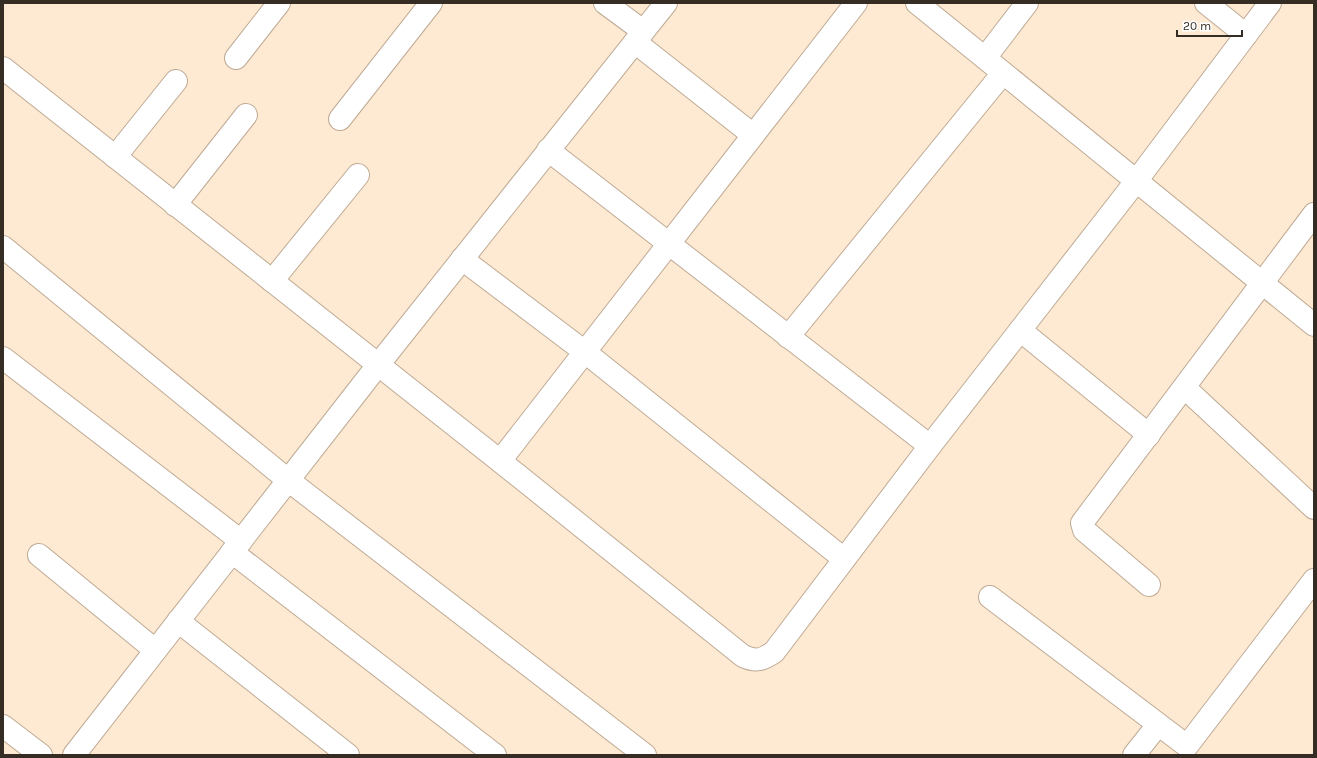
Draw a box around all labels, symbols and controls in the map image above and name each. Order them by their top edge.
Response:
scale bar [1177,12,1242,38]
text: 20 m [1183,19,1211,33]

